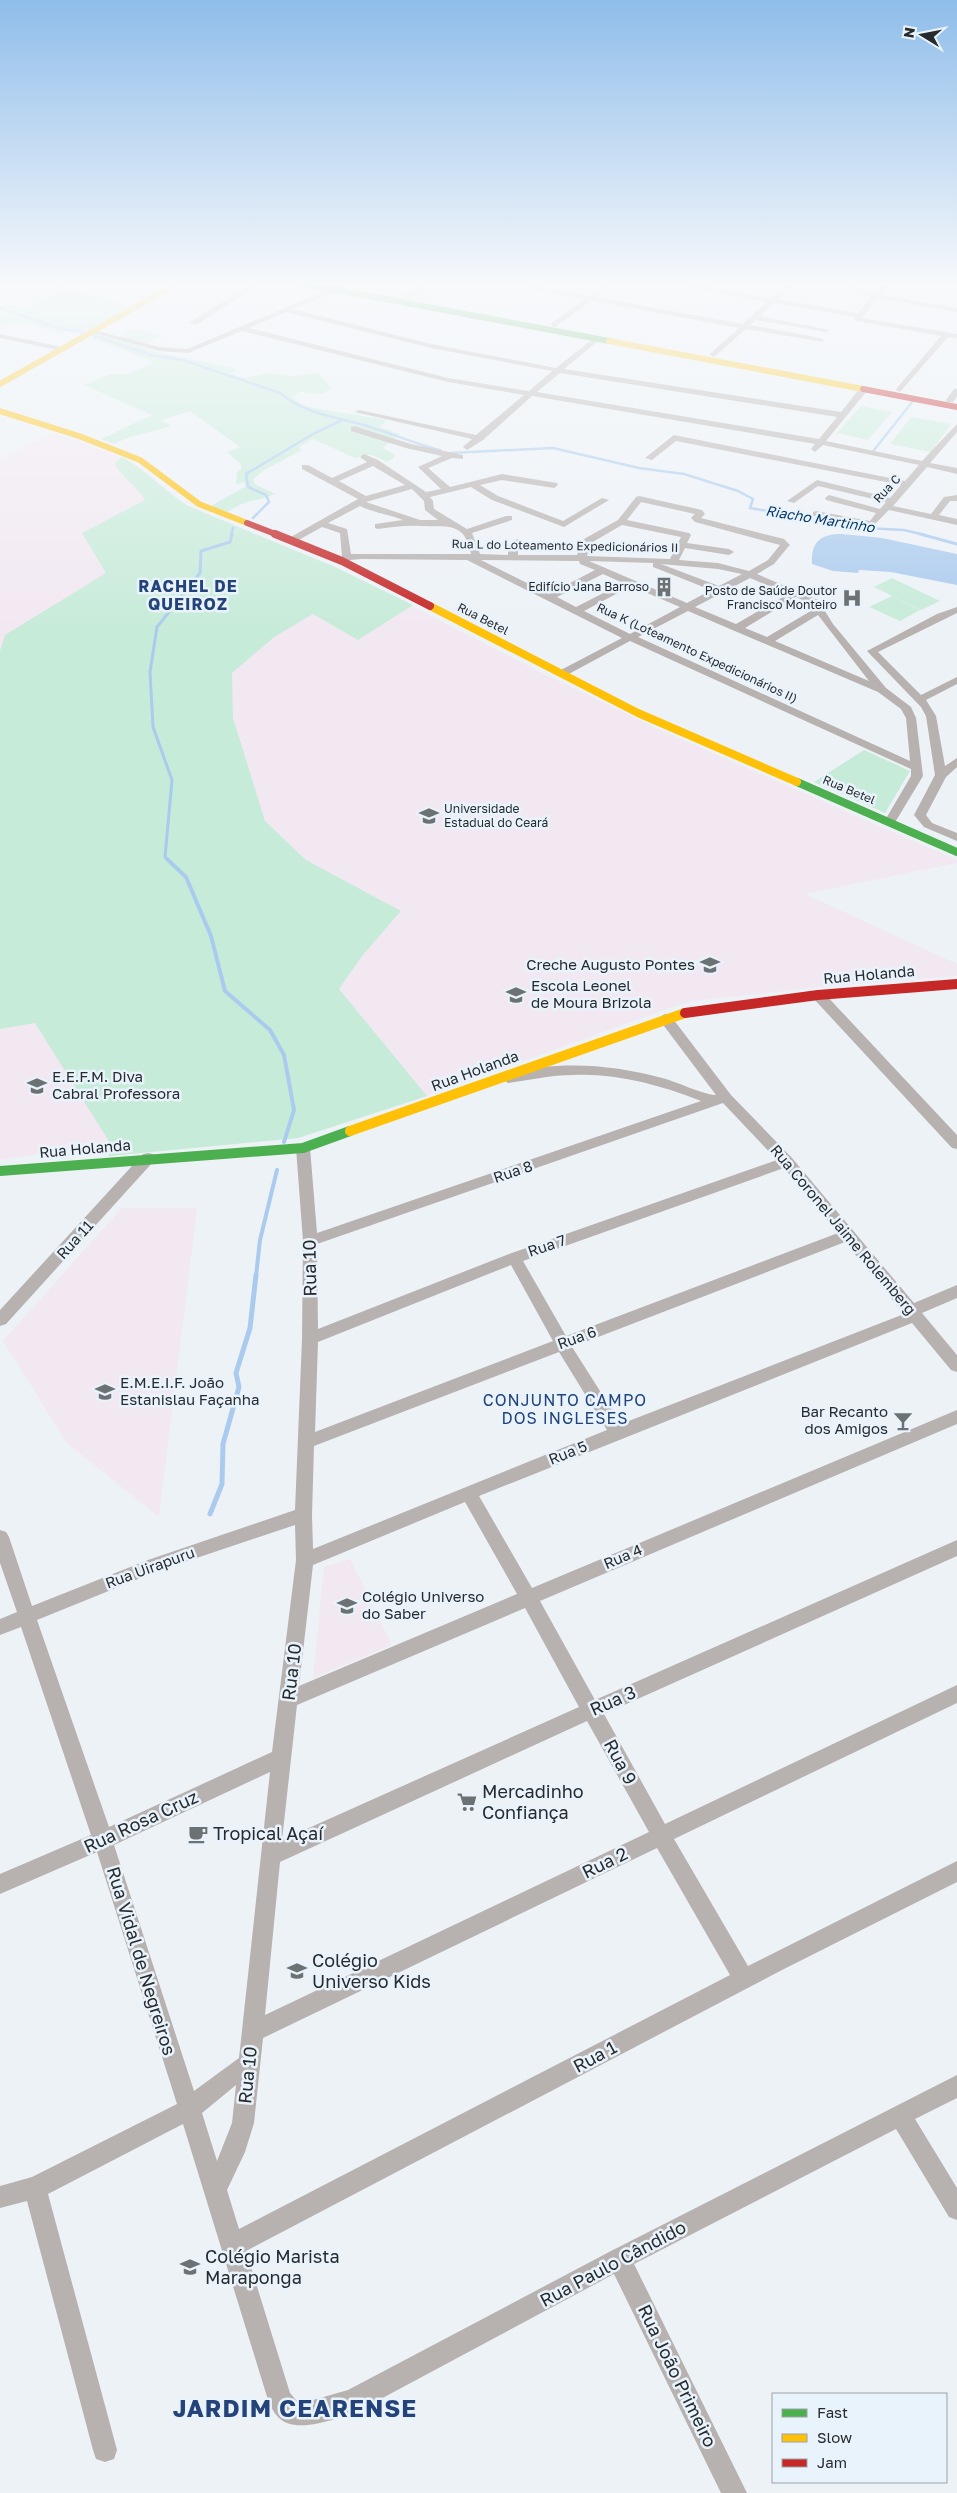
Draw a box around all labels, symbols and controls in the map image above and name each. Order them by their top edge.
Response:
north arrow [897,10,947,60]
text: N [899,26,918,39]
street label: Rua C [870,471,903,506]
water label: Riacho Martinho [764,502,877,536]
street label: Rua L do Loteamento Expedicionários II [452,536,678,555]
district label: RACHEL DE QUEIROZ [138,576,238,614]
building icon: Edifício Jana Barroso [653,576,675,598]
place label: Edifício Jana Barroso [528,579,649,594]
place label: Posto de Saúde Doutor Francisco Monteiro [705,583,837,612]
hospital icon: Posto de Saúde Doutor Francisco Monteiro [841,587,863,609]
street label: Rua Betel [455,599,512,638]
street label: Rua K (Loteamento Expedicionários II) [595,599,800,706]
street label: Rua Betel [821,772,878,807]
place label: Universidade Estadual do Ceará [444,801,548,830]
school or university icon: Universidade Estadual do Ceará [418,805,440,827]
school or university icon: Creche Augusto Pontes [699,954,721,976]
place label: Creche Augusto Pontes [526,955,695,973]
street label: Rua Holanda [822,961,915,987]
place label: Escola Leonel de Moura Brizola [531,976,651,1011]
school or university icon: Escola Leonel de Moura Brizola [505,984,527,1006]
street label: Rua Holanda [428,1046,521,1094]
place label: E.E.F.M. Diva Cabral Professora [52,1067,180,1102]
school or university icon: E.E.F.M. Diva Cabral Professora [26,1075,48,1097]
street label: Rua Holanda [38,1135,131,1161]
street label: Rua Coronel Jaime Rolemberg [767,1141,920,1318]
street label: Rua 8 [491,1156,535,1186]
street label: Rua 11 [52,1216,96,1262]
street label: Rua 7 [525,1230,568,1260]
street label: Rua 10 [298,1239,320,1297]
street label: Rua 6 [555,1322,599,1352]
place label: E.M.E.I.F. João Estanislau Façanha [120,1373,260,1408]
school or university icon: E.M.E.I.F. João Estanislau Façanha [94,1381,116,1403]
district label: CONJUNTO CAMPO DOS INGLESES [483,1390,647,1428]
place label: Bar Recanto dos Amigos [800,1402,888,1437]
bar icon: Bar Recanto dos Amigos [892,1410,914,1432]
street label: Rua 5 [546,1436,589,1468]
street label: Rua 4 [601,1540,645,1572]
street label: Rua Uirapuru [103,1543,197,1592]
place label: Colégio Universo do Saber [362,1587,484,1622]
school or university icon: Colégio Universo do Saber [336,1595,358,1617]
street label: Rua 10 [277,1642,305,1702]
street label: Rua 3 [586,1680,639,1720]
street label: Rua 9 [600,1735,642,1788]
place label: Mercadinho Confiança [482,1780,584,1823]
street label: Rua Rosa Cruz [80,1785,201,1857]
supermarket icon: Mercadinho Confiança [456,1791,478,1813]
place label: Tropical Açaí [213,1822,324,1844]
cafe icon: Tropical Açaí [187,1823,209,1845]
street label: Rua 2 [578,1842,631,1882]
street label: Rua Vidal de Negreiros [103,1864,181,2058]
place label: Colégio Universo Kids [312,1949,431,1992]
school or university icon: Colégio Universo Kids [286,1960,308,1982]
street label: Rua 1 [569,2035,620,2077]
street label: Rua 10 [233,2045,261,2105]
street label: Rua Paulo Cândido [536,2215,689,2311]
place label: Colégio Marista Maraponga [205,2245,340,2288]
school or university icon: Colégio Marista Maraponga [179,2256,201,2278]
street label: Rua João Primeiro [634,2301,722,2451]
district label: JARDIM CEARENSE [173,2393,417,2422]
legend [772,2393,947,2483]
text: Fast [817,2403,848,2421]
text: Slow [817,2428,852,2446]
text: Jam [817,2453,847,2471]

